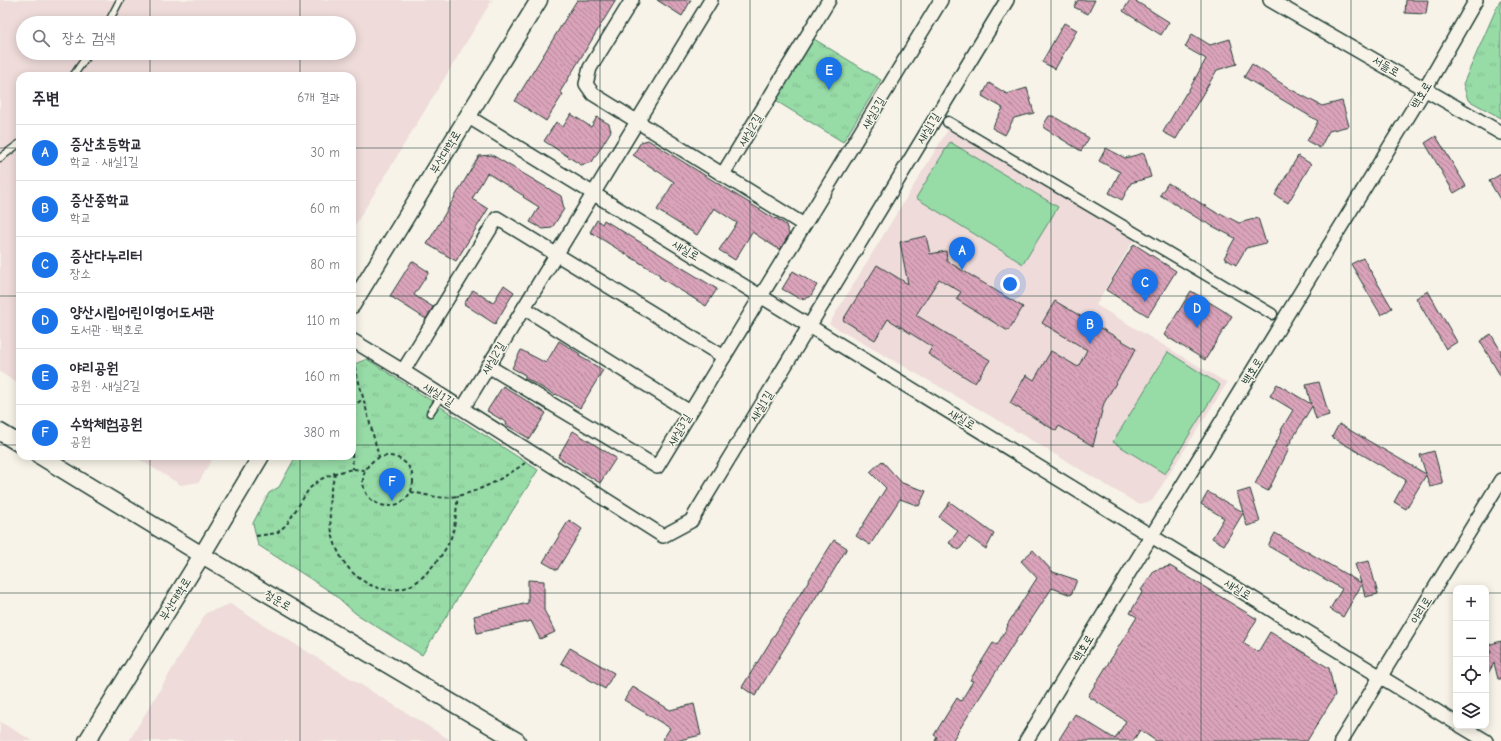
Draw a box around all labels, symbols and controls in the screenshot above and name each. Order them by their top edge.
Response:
search box [16,16,356,60]
icon: search [30,27,52,49]
text: 장소 검색 [62,29,115,47]
street label: 서들로 [1370,53,1402,79]
pin: E [816,57,842,90]
street label: 백호로 [1408,79,1434,111]
text: 주변 [32,89,59,108]
text: 6개 결과 [297,90,340,105]
street label: 새실3길 [858,94,888,132]
street label: 새실1길 [913,110,943,146]
street label: 새실2길 [735,111,765,149]
street label: 부산대학로 [427,128,463,176]
text: 증산초등학교 [70,135,142,153]
text: A [41,145,49,160]
text: 30 m [310,145,340,160]
text: 학교 · 새실1길 [70,154,138,169]
text: 증산중학교 [70,191,130,209]
text: B [41,201,49,216]
text: 60 m [310,201,340,216]
text: 학교 [70,210,91,225]
street label: 새실로 [670,237,702,263]
pin: A [949,237,975,270]
text: 증산다누리터 [70,247,142,265]
text: C [41,257,49,272]
text: 80 m [310,257,340,272]
text: 장소 [70,266,91,281]
pin: C [1132,269,1158,302]
your location [1000,274,1020,294]
pin: D [1184,295,1210,328]
text: 양산시립어린이영어도서관 [70,303,215,321]
pin: B [1077,311,1103,344]
text: D [41,313,49,328]
text: 110 m [307,313,340,328]
text: 도서관 · 백호로 [70,322,144,337]
street label: 새실2길 [478,339,508,377]
street label: 백호로 [1238,355,1266,387]
text: 야리공원 [70,359,118,377]
text: E [41,369,49,384]
text: 160 m [305,369,340,384]
text: 공원 · 새실2길 [70,378,140,393]
street label: 새실1길 [421,379,457,409]
street label: 새실1길 [746,388,776,424]
street label: 새실로 [946,405,978,433]
street label: 새실3길 [664,411,694,449]
text: 수학체험공원 [70,415,142,433]
text: F [41,425,49,440]
text: 380 m [304,425,340,440]
text: 공원 [70,434,91,449]
pin: F [379,468,405,501]
street label: 부산대학로 [156,575,194,623]
street label: 새실로 [1222,575,1254,603]
map controls [1453,585,1489,729]
button: + [1453,585,1489,621]
street label: 청운로 [262,587,294,613]
street label: 야리로 [1407,594,1435,626]
button: − [1453,621,1489,657]
street label: 백호로 [1070,632,1096,664]
button: locate [1453,657,1489,693]
button: layers [1453,693,1489,729]

